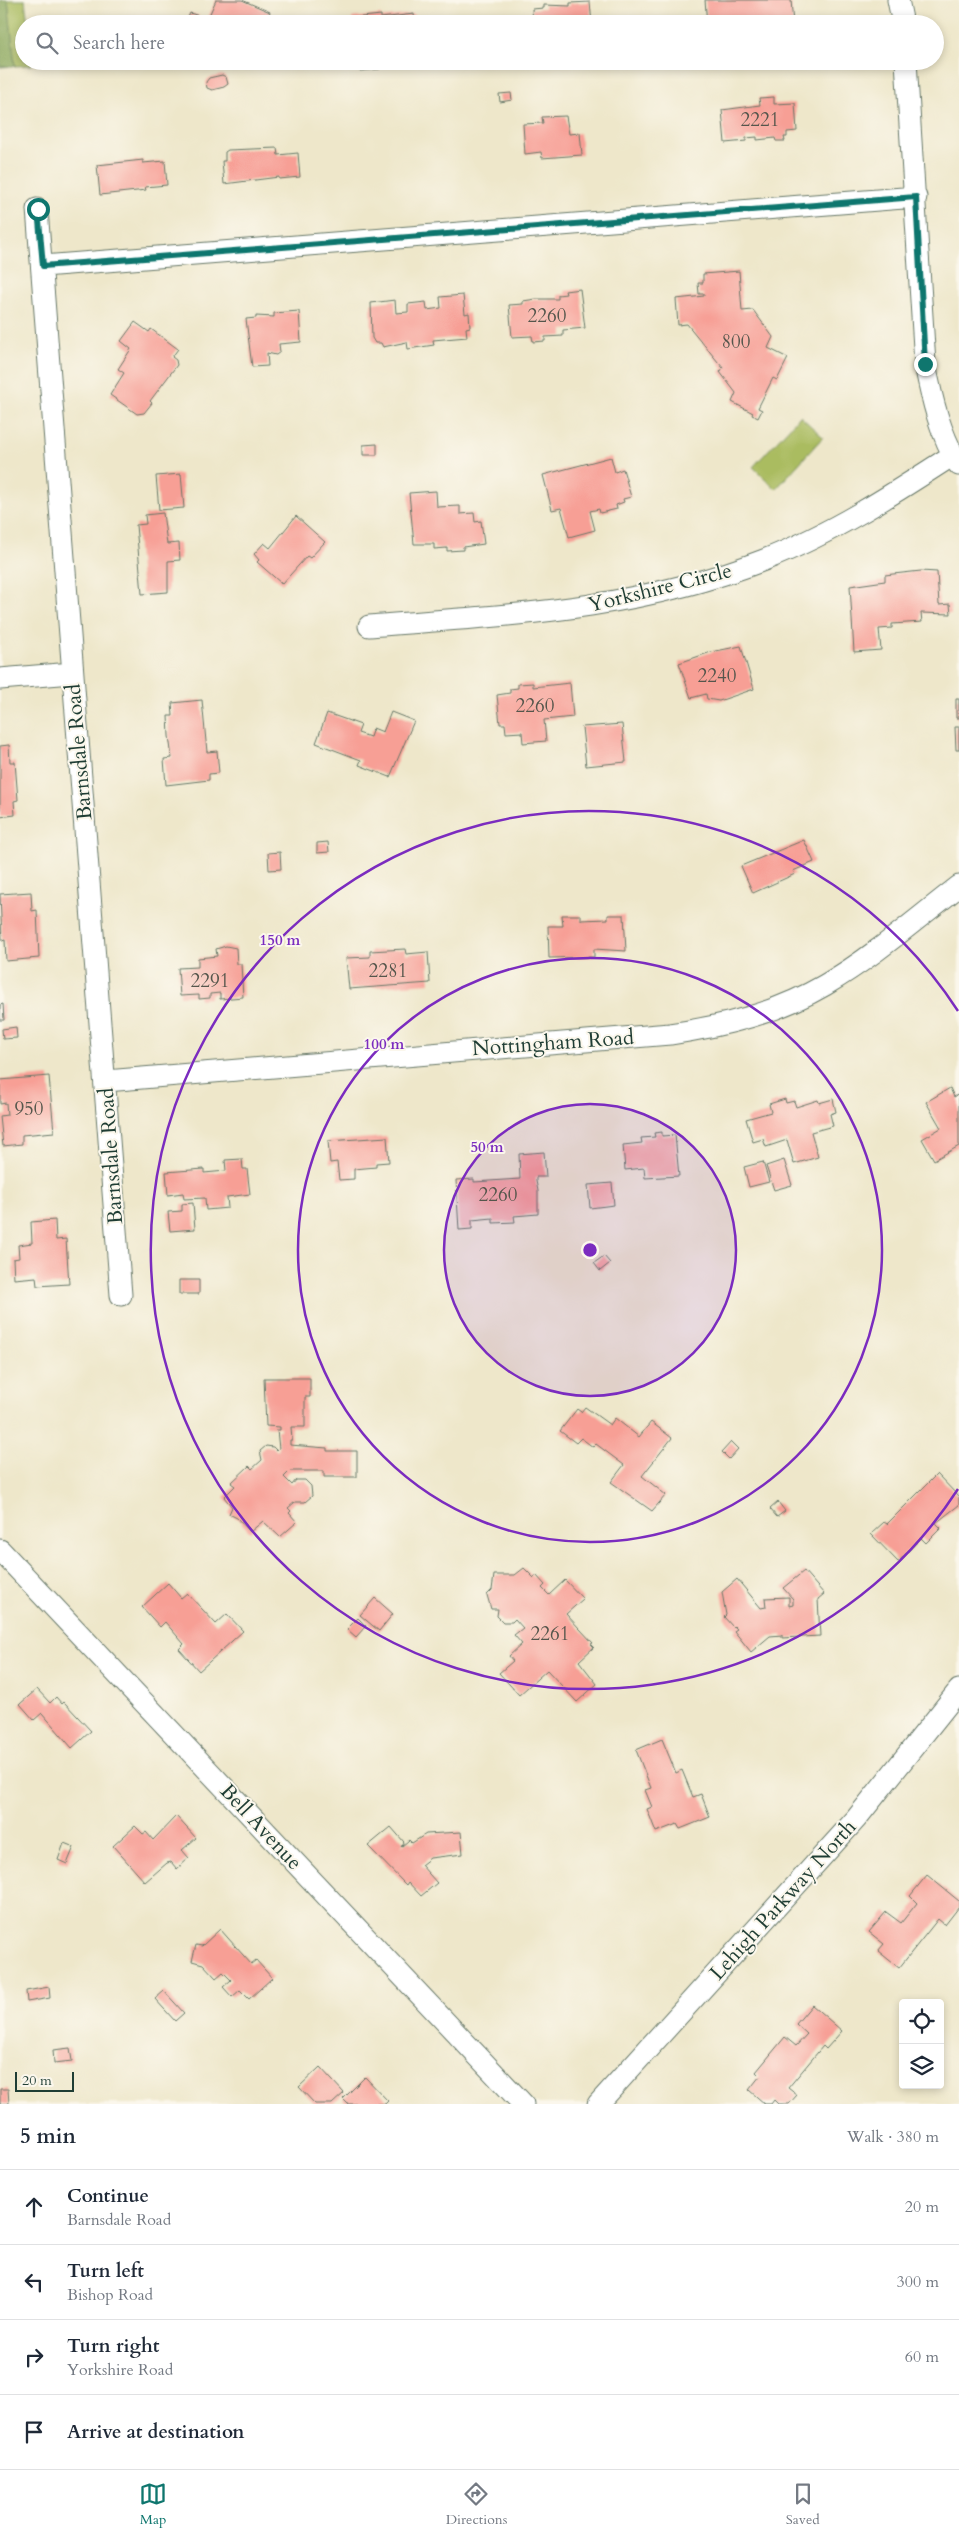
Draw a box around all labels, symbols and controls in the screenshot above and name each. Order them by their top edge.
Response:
search box [15,15,944,70]
icon: search [33,29,61,57]
text: Search here [73,30,165,56]
house number: 2221 [741,107,779,133]
route start [27,198,50,221]
house number: 2260 [528,303,567,329]
house number: 800 [721,329,751,355]
route end [914,353,937,376]
street label: Yorkshire Circle [585,556,735,620]
house number: 2240 [698,663,737,689]
street label: Barnsdale Road [59,683,99,821]
house number: 2260 [516,693,555,719]
text: 150 m [260,930,301,950]
house number: 2281 [369,958,407,984]
house number: 2291 [191,968,229,994]
street label: Nottingham Road [471,1023,635,1063]
text: 100 m [364,1034,405,1054]
street label: Barnsdale Road [92,1087,130,1225]
house number: 950 [14,1096,44,1122]
text: 50 m [470,1137,504,1157]
house number: 2260 [479,1182,518,1208]
centre of rings [581,1241,599,1259]
house number: 2261 [531,1621,569,1647]
street label: Bell Avenue [213,1778,309,1876]
street label: Lehigh Parkway North [703,1813,863,1987]
map controls [899,1999,944,2089]
button: locate [899,1999,944,2044]
button: layers [899,2044,944,2089]
scale bar [15,2069,74,2092]
text: 20 m [22,2071,52,2090]
text: 5 min [20,2122,76,2151]
text: Walk · 380 m [847,2126,939,2148]
text: Continue [67,2183,149,2209]
icon: ahead [20,2193,48,2221]
text: 20 m [905,2196,939,2218]
text: Barnsdale Road [67,2209,171,2231]
text: Turn left [67,2258,144,2284]
icon: left [20,2268,48,2296]
text: 300 m [897,2271,939,2293]
text: Bishop Road [67,2284,153,2306]
text: Turn right [67,2333,159,2359]
icon: right [20,2343,48,2371]
text: 60 m [905,2346,939,2368]
text: Yorkshire Road [67,2359,173,2381]
icon: arrive [20,2418,48,2446]
text: Arrive at destination [67,2419,244,2445]
tab: Map [139,2480,167,2529]
tab: Directions [446,2480,507,2529]
tab: Saved [786,2480,820,2529]

